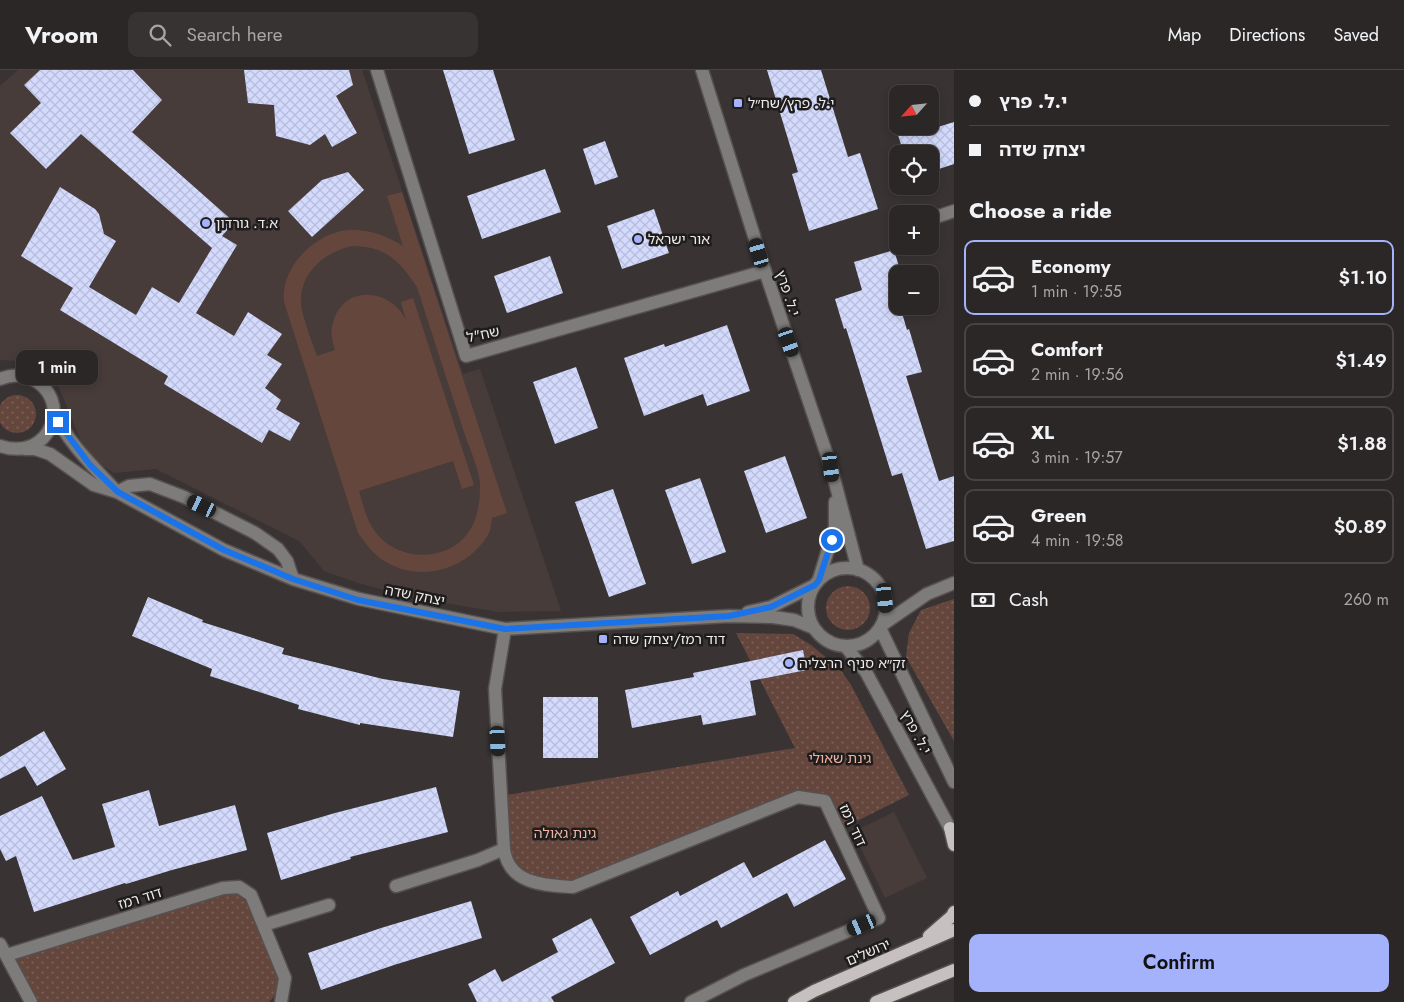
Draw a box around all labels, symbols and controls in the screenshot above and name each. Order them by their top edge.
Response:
search box [128,12,478,57]
text: Vroom [25,17,98,52]
icon: search [146,21,174,49]
text: Search here [186,21,283,48]
text: Map [1168,22,1201,48]
text: Directions [1229,22,1305,48]
text: Saved [1333,22,1379,48]
north arrow [889,85,939,135]
map controls [889,85,939,315]
text: י.ל. פרץ [999,88,1067,115]
place label: י.ל. פרץ/שח״ל [748,93,834,113]
marker: י.ל. פרץ/שח״ל [732,97,744,109]
text: יצחק שדה [999,136,1086,163]
button: locate [889,145,939,195]
text: Choose a ride [969,194,1112,226]
button: + [889,205,939,255]
place label: א.ד. גורדון [216,213,278,233]
marker: א.ד. גורדון [200,217,212,229]
place label: אור ישראל [648,229,710,249]
marker: אור ישראל [632,233,644,245]
car [747,236,770,270]
text: Economy [1031,253,1111,280]
icon: car [971,255,1016,300]
text: $1.10 [1339,264,1387,291]
button: − [889,265,939,315]
street label: י.ל. פרץ [771,267,805,319]
text: 1 min · 19:55 [1031,280,1122,303]
street label: שח"ל [465,321,501,347]
car [777,325,800,359]
text: Comfort [1031,336,1103,363]
icon: car [971,338,1016,383]
text: $1.49 [1335,347,1387,374]
callout: 1 min [17,350,99,384]
text: 1 min [38,356,76,379]
text: 2 min · 19:56 [1031,363,1124,386]
route end [47,411,69,433]
text: XL [1031,419,1054,446]
icon: car [971,421,1016,466]
text: $1.88 [1337,430,1387,457]
text: 3 min · 19:57 [1031,446,1123,469]
car [821,451,840,483]
car [185,493,218,519]
text: Green [1031,502,1087,529]
icon: car [971,504,1016,549]
text: $0.89 [1334,513,1387,540]
route start [821,529,843,551]
text: 4 min · 19:58 [1031,529,1124,552]
street label: יצחק שדה [383,579,447,611]
car [875,582,894,614]
icon: cash [969,586,997,614]
text: Cash [1009,586,1049,613]
text: 260 m [1344,588,1389,611]
place label: דוד רמז/יצחק שדה [613,629,726,649]
marker: דוד רמז/יצחק שדה [597,633,609,645]
place label: זק״א סניף הרצליה [799,653,906,673]
marker: זק״א סניף הרצליה [783,657,795,669]
street label: י.ל. פרץ [896,707,936,757]
car [489,726,506,756]
park label: גינת שאולי [809,748,871,768]
street label: דוד רמז [834,801,872,850]
park label: גינת גאולה [534,823,596,843]
street label: דוד רמז [116,882,165,914]
car [845,912,878,938]
street label: ירושלים [843,934,893,970]
button: Confirm [969,934,1389,992]

